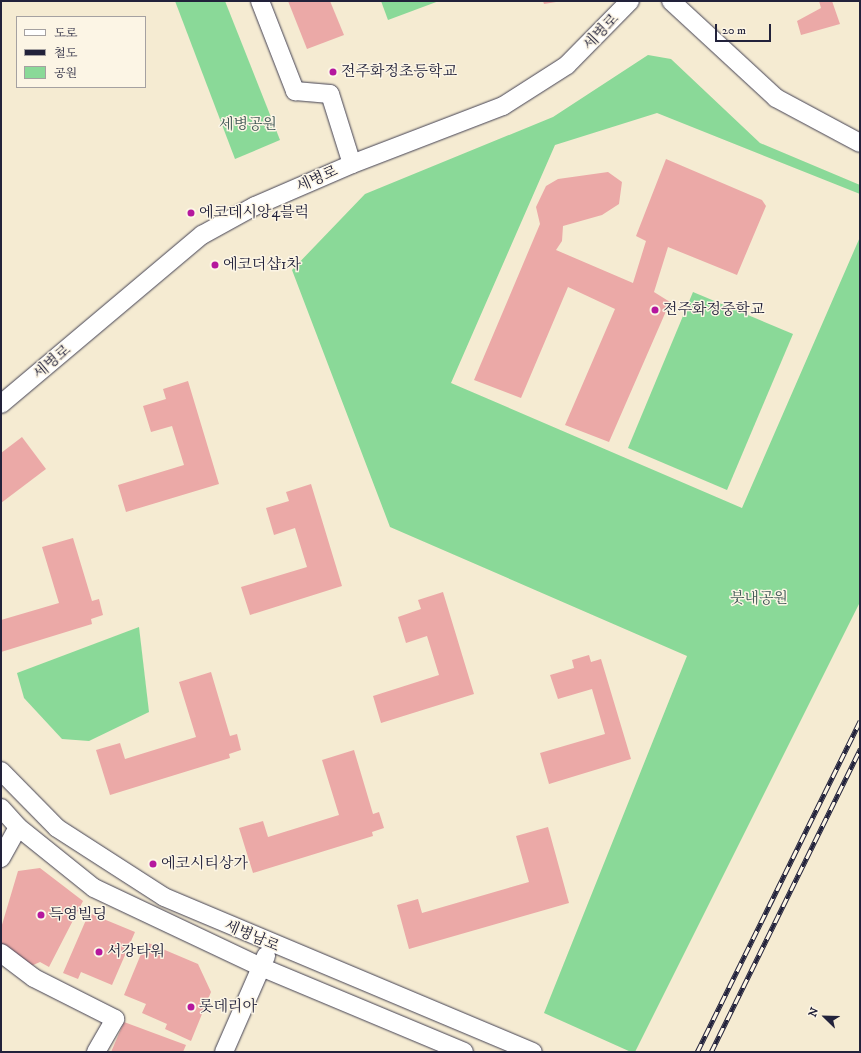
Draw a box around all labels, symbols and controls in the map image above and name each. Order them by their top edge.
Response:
street label: 세병로 [579,10,623,54]
legend [16,16,146,88]
scale bar [717,16,773,42]
text: 20 m [722,23,746,38]
text: 도로 [54,26,77,41]
text: 철도 [54,46,77,61]
place label: 전주화정초등학교 [341,63,457,81]
text: 공원 [54,66,77,81]
marker: 전주화정초등학교 [328,67,338,77]
park label: 세병공원 [219,116,277,134]
street label: 세병로 [293,162,341,196]
place label: 에코데시앙4블럭 [199,204,309,222]
marker: 에코데시앙4블럭 [186,208,196,218]
place label: 에코더샵1차 [223,256,301,274]
marker: 에코더샵1차 [210,260,220,270]
place label: 전주화정중학교 [663,301,764,319]
marker: 전주화정중학교 [650,305,660,315]
street label: 세병로 [30,341,74,383]
park label: 붓내공원 [730,590,788,608]
place label: 에코시티상가 [161,855,248,873]
marker: 에코시티상가 [148,859,158,869]
place label: 득영빌딩 [49,906,107,924]
marker: 득영빌딩 [36,910,46,920]
street label: 세병남로 [222,916,282,956]
place label: 서강타워 [107,943,165,961]
marker: 서강타워 [94,947,104,957]
north arrow [805,997,845,1037]
place label: 롯데리아 [199,998,257,1016]
marker: 롯데리아 [186,1002,196,1012]
text: N [806,1005,822,1019]

